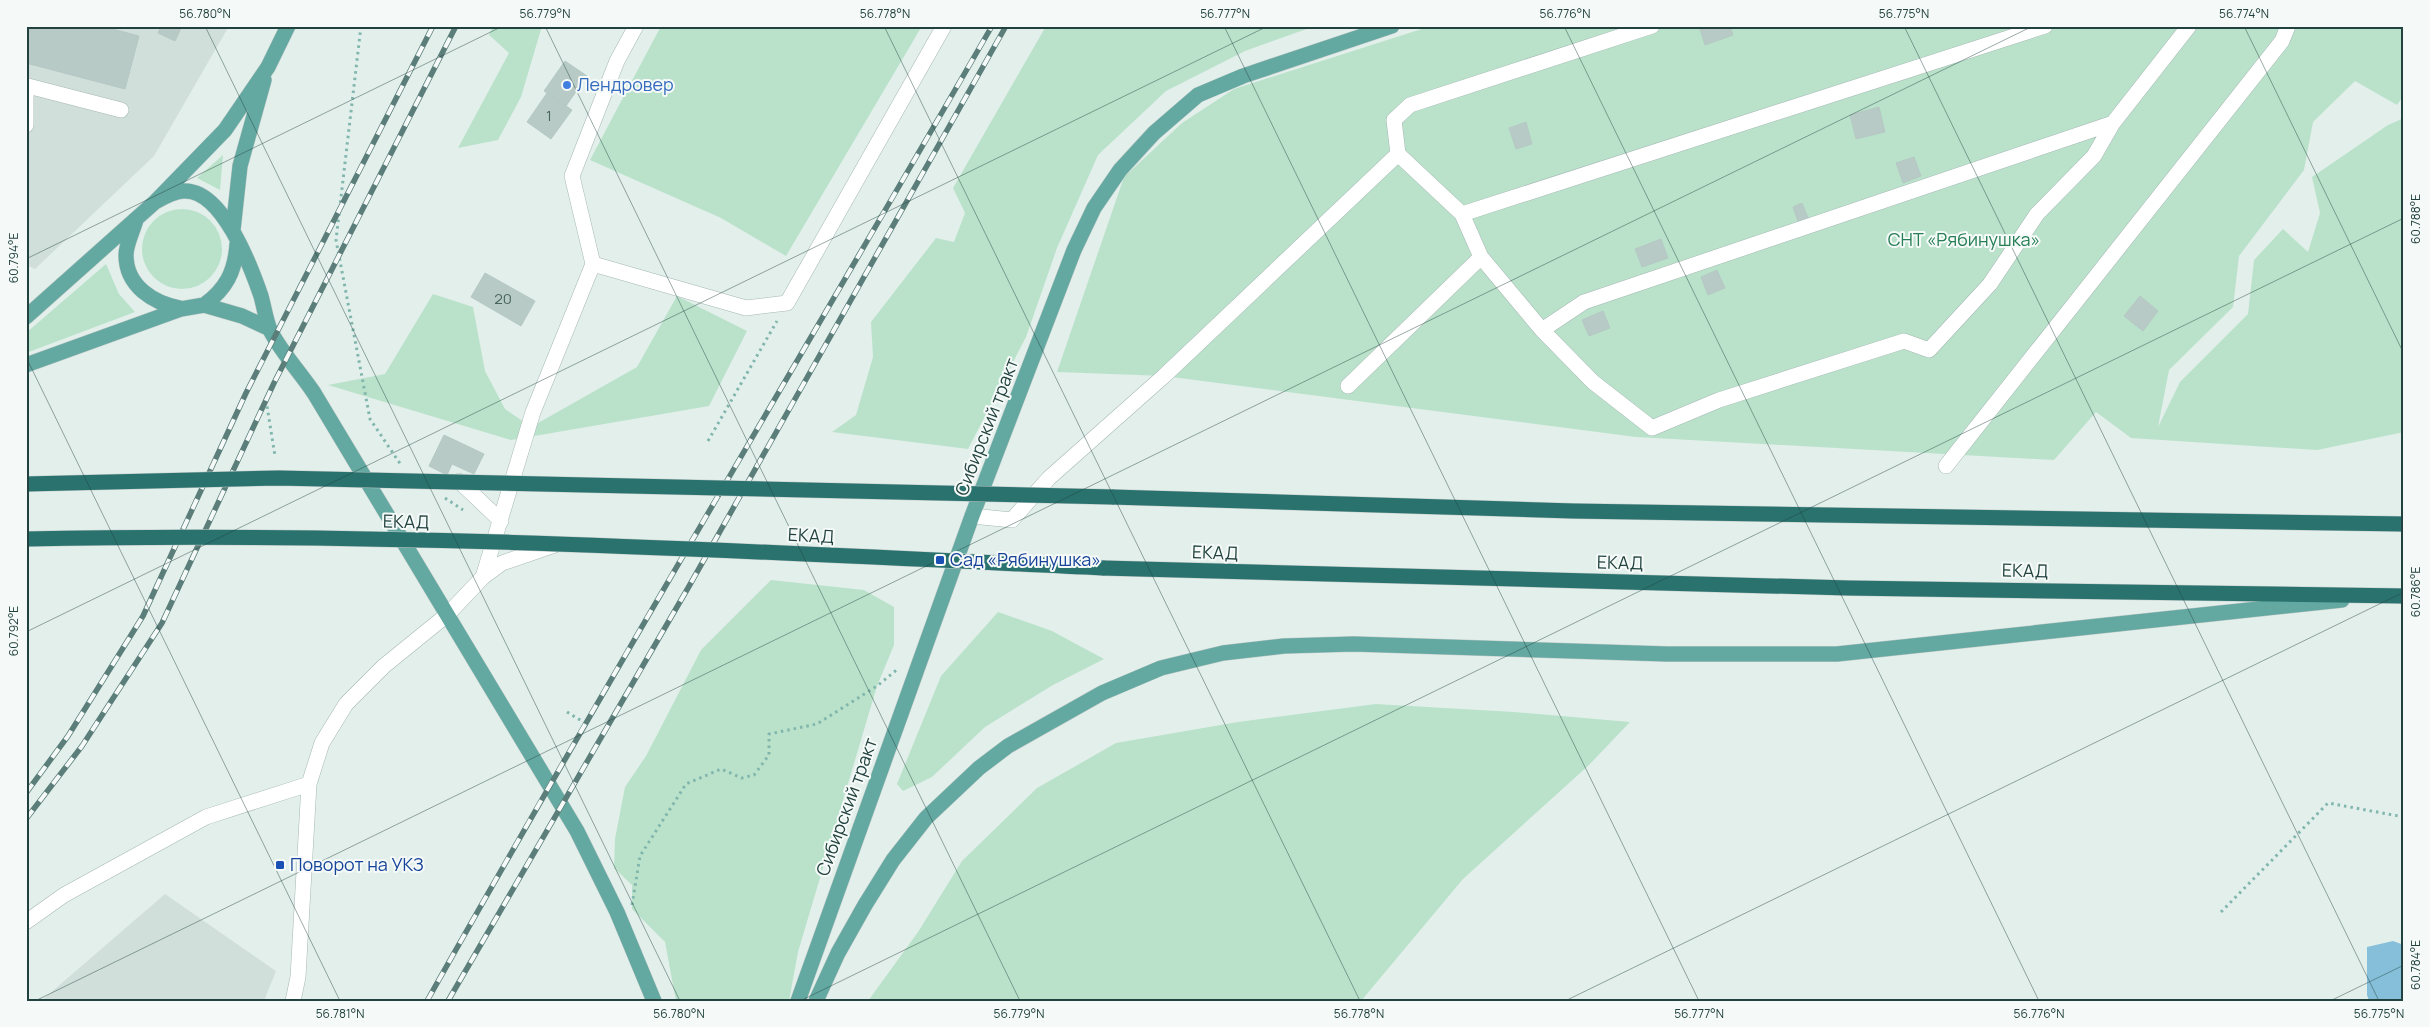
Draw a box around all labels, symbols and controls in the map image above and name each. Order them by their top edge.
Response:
text: 56.780°N [179,5,231,22]
text: 56.779°N [520,5,570,22]
text: 56.778°N [860,5,910,22]
text: 56.777°N [1200,5,1250,22]
text: 56.776°N [1540,5,1590,22]
text: 56.775°N [1879,5,1929,22]
text: 56.774°N [2219,5,2269,22]
place label: Лендровер [577,72,674,96]
marker: Лендровер [561,79,573,91]
house number: 1 [546,105,552,126]
text: 60.788°E [2407,194,2424,244]
park label: СНТ «Рябинушка» [1888,227,2040,251]
text: 60.794°E [5,233,22,283]
house number: 20 [494,288,512,309]
street label: Сибирский тракт [949,355,1023,499]
street label: ЕКАД [383,509,429,533]
street label: ЕКАД [787,522,835,548]
street label: ЕКАД [1191,539,1239,565]
place label: Сад «Рябинушка» [950,547,1101,571]
street label: ЕКАД [1597,550,1643,574]
marker: Сад «Рябинушка» [934,554,946,566]
street label: ЕКАД [2002,558,2048,582]
text: 60.786°E [2407,567,2424,617]
text: 60.792°E [5,606,22,656]
street label: Сибирский тракт [810,734,882,879]
place label: Поворот на УКЗ [290,852,424,876]
marker: Поворот на УКЗ [274,859,286,871]
text: 60.784°E [2407,940,2424,990]
text: 56.781°N [316,1005,364,1022]
text: 56.780°N [653,1005,705,1022]
text: 56.779°N [994,1005,1044,1022]
text: 56.778°N [1334,1005,1384,1022]
text: 56.777°N [1674,1005,1724,1022]
text: 56.776°N [2014,1005,2064,1022]
text: 56.775°N [2354,1005,2404,1022]

